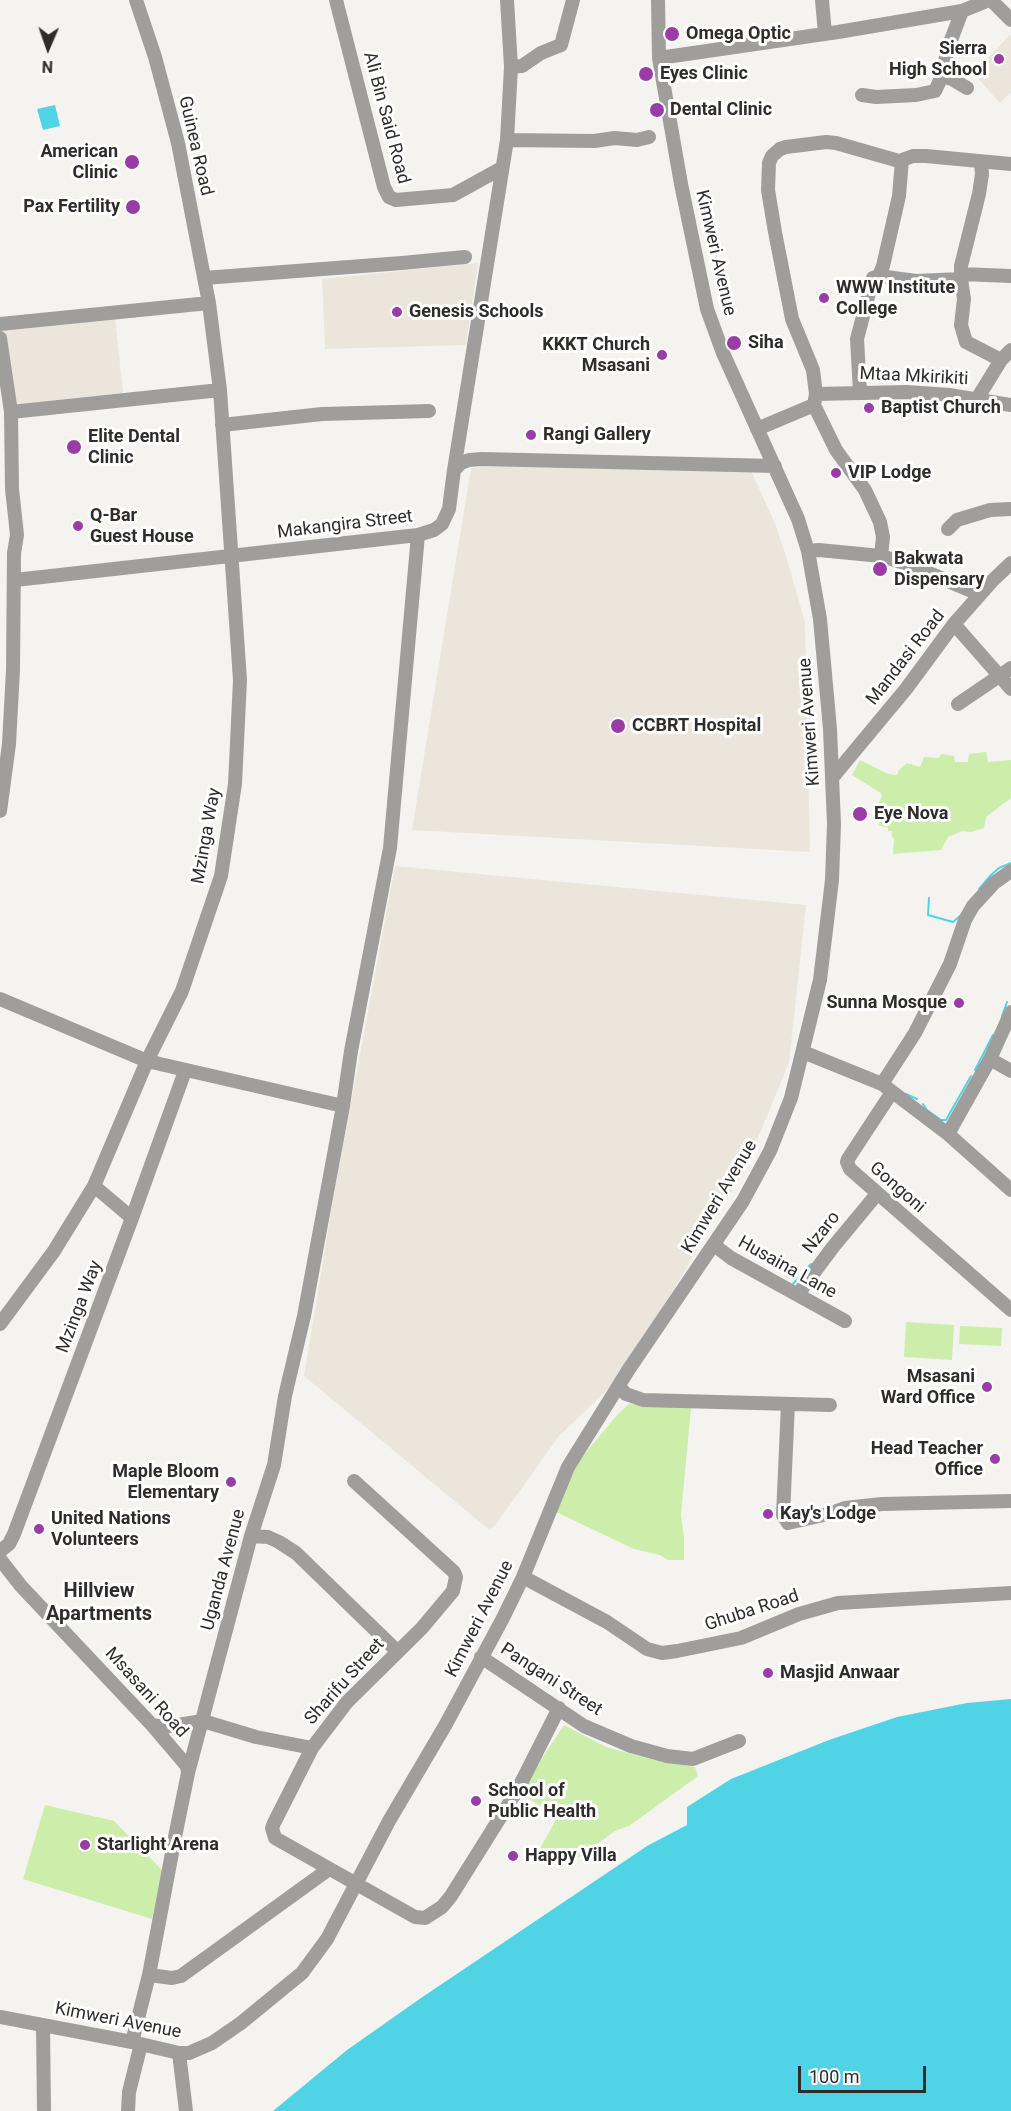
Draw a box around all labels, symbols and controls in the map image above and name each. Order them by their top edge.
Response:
north arrow [18,18,78,78]
place label: Omega Optic [686,23,791,45]
marker: Omega Optic [663,25,681,43]
place label: Sierra High School [889,38,987,80]
street label: Ali Bin Said Road [358,50,414,186]
marker: Sierra High School [992,52,1006,66]
text: N [41,57,53,76]
place label: Eyes Clinic [660,63,748,85]
marker: Eyes Clinic [637,65,655,83]
street label: Guinea Road [173,94,217,198]
place label: Dental Clinic [670,99,772,121]
marker: Dental Clinic [648,101,666,119]
place label: American Clinic [40,141,118,184]
marker: American Clinic [123,153,141,171]
street label: Kimweri Avenue [690,188,740,318]
place label: Pax Fertility [23,196,120,218]
marker: Pax Fertility [124,198,142,216]
place label: WWW Institute College [836,277,955,320]
marker: WWW Institute College [817,291,831,305]
place label: Genesis Schools [409,301,543,323]
marker: Genesis Schools [390,305,404,319]
place label: Siha [748,332,784,354]
place label: KKKT Church Msasani [542,334,650,376]
marker: Siha [725,334,743,352]
marker: KKKT Church Msasani [655,348,669,362]
street label: Mtaa Mkirikiti [859,363,969,391]
place label: Baptist Church [881,397,1001,419]
marker: Baptist Church [862,401,876,415]
place label: Rangi Gallery [543,424,651,446]
place label: Elite Dental Clinic [88,426,180,468]
marker: Rangi Gallery [524,428,538,442]
marker: Elite Dental Clinic [65,438,83,456]
place label: VIP Lodge [848,462,931,484]
marker: VIP Lodge [829,466,843,480]
place label: Q-Bar Guest House [90,505,194,548]
street label: Makangira Street [276,506,414,544]
marker: Q-Bar Guest House [71,519,85,533]
place label: Bakwata Dispensary [894,548,984,590]
marker: Bakwata Dispensary [871,560,889,578]
street label: Mandasi Road [862,606,950,710]
street label: Kimweri Avenue [795,657,825,787]
place label: CCBRT Hospital [632,715,761,737]
marker: CCBRT Hospital [609,717,627,735]
street label: Mzinga Way [188,786,226,886]
place label: Eye Nova [874,803,948,825]
marker: Eye Nova [851,805,869,823]
place label: Sunna Mosque [826,992,947,1014]
marker: Sunna Mosque [952,996,966,1010]
street label: Kimweri Avenue [678,1136,762,1258]
street label: Gongoni [865,1158,929,1218]
street label: Nzaro [799,1208,845,1258]
street label: Husaina Lane [734,1232,840,1304]
street label: Mzinga Way [53,1258,107,1356]
place label: Msasani Ward Office [881,1366,975,1408]
marker: Msasani Ward Office [980,1380,994,1394]
place label: Head Teacher Office [871,1438,983,1480]
marker: Head Teacher Office [988,1452,1002,1466]
place label: Maple Bloom Elementary [112,1461,219,1504]
marker: Maple Bloom Elementary [224,1475,238,1489]
place label: Kay's Lodge [780,1503,876,1525]
street label: Uganda Avenue [197,1507,251,1633]
marker: Kay's Lodge [761,1507,775,1521]
place label: United Nations Volunteers [51,1508,171,1550]
marker: United Nations Volunteers [32,1522,46,1536]
street label: Kimweri Avenue [441,1557,519,1681]
district label: Hillview Apartments [46,1580,152,1627]
street label: Ghuba Road [702,1586,802,1636]
street label: Sharifu Street [301,1634,389,1730]
street label: Pangani Street [496,1639,606,1721]
street label: Msasani Road [100,1643,192,1743]
place label: Masjid Anwaar [780,1662,900,1684]
marker: Masjid Anwaar [761,1666,775,1680]
place label: School of Public Health [488,1780,596,1822]
marker: School of Public Health [469,1794,483,1808]
place label: Starlight Arena [97,1834,219,1856]
marker: Starlight Arena [78,1838,92,1852]
place label: Happy Villa [525,1845,617,1867]
marker: Happy Villa [506,1849,520,1863]
street label: Kimweri Avenue [53,1998,183,2044]
scale bar [801,2054,928,2092]
text: 100 m [809,2066,860,2087]

